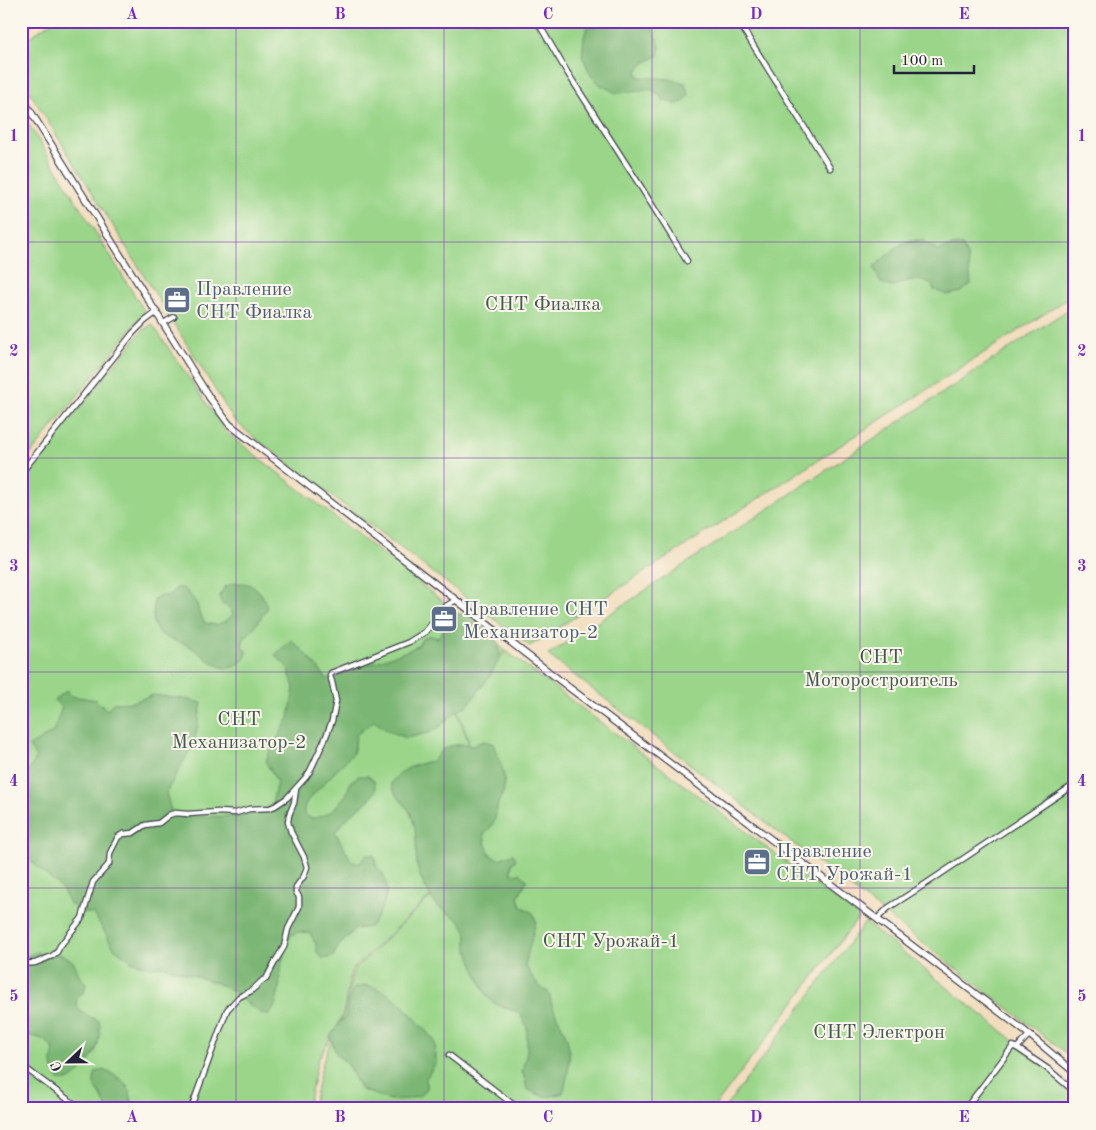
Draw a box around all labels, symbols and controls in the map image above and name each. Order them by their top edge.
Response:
text: A [126,7,138,23]
text: B [334,7,346,23]
text: C [543,7,553,23]
text: D [750,7,762,23]
text: E [958,7,970,23]
scale bar [894,42,974,74]
text: 100 m [901,54,943,69]
text: 1 [9,129,19,145]
text: 1 [1077,129,1087,145]
place label: Правление СНТ Фиалка [196,280,313,323]
office icon: Правление СНТ Фиалка [162,285,192,315]
park label: СНТ Фиалка [485,295,601,315]
text: 2 [9,344,19,360]
text: 2 [1077,344,1087,360]
text: 3 [9,559,19,575]
text: 3 [1077,559,1087,575]
place label: Правление СНТ Механизатор-2 [463,600,608,643]
office icon: Правление СНТ Механизатор-2 [429,604,459,634]
park label: СНТ Моторостроитель [804,648,958,691]
park label: СНТ Механизатор-2 [171,710,307,753]
text: 4 [9,774,19,790]
text: 4 [1077,774,1087,790]
place label: Правление СНТ Урожай-1 [776,842,913,885]
office icon: Правление СНТ Урожай-1 [742,847,772,877]
park label: СНТ Урожай-1 [543,932,680,952]
text: 5 [9,989,19,1005]
text: 5 [1077,989,1087,1005]
park label: СНТ Электрон [813,1023,945,1043]
north arrow [42,1038,92,1088]
text: С [49,1060,65,1073]
text: A [126,1110,138,1126]
text: B [334,1110,346,1126]
text: C [543,1110,553,1126]
text: D [750,1110,762,1126]
text: E [958,1110,970,1126]

